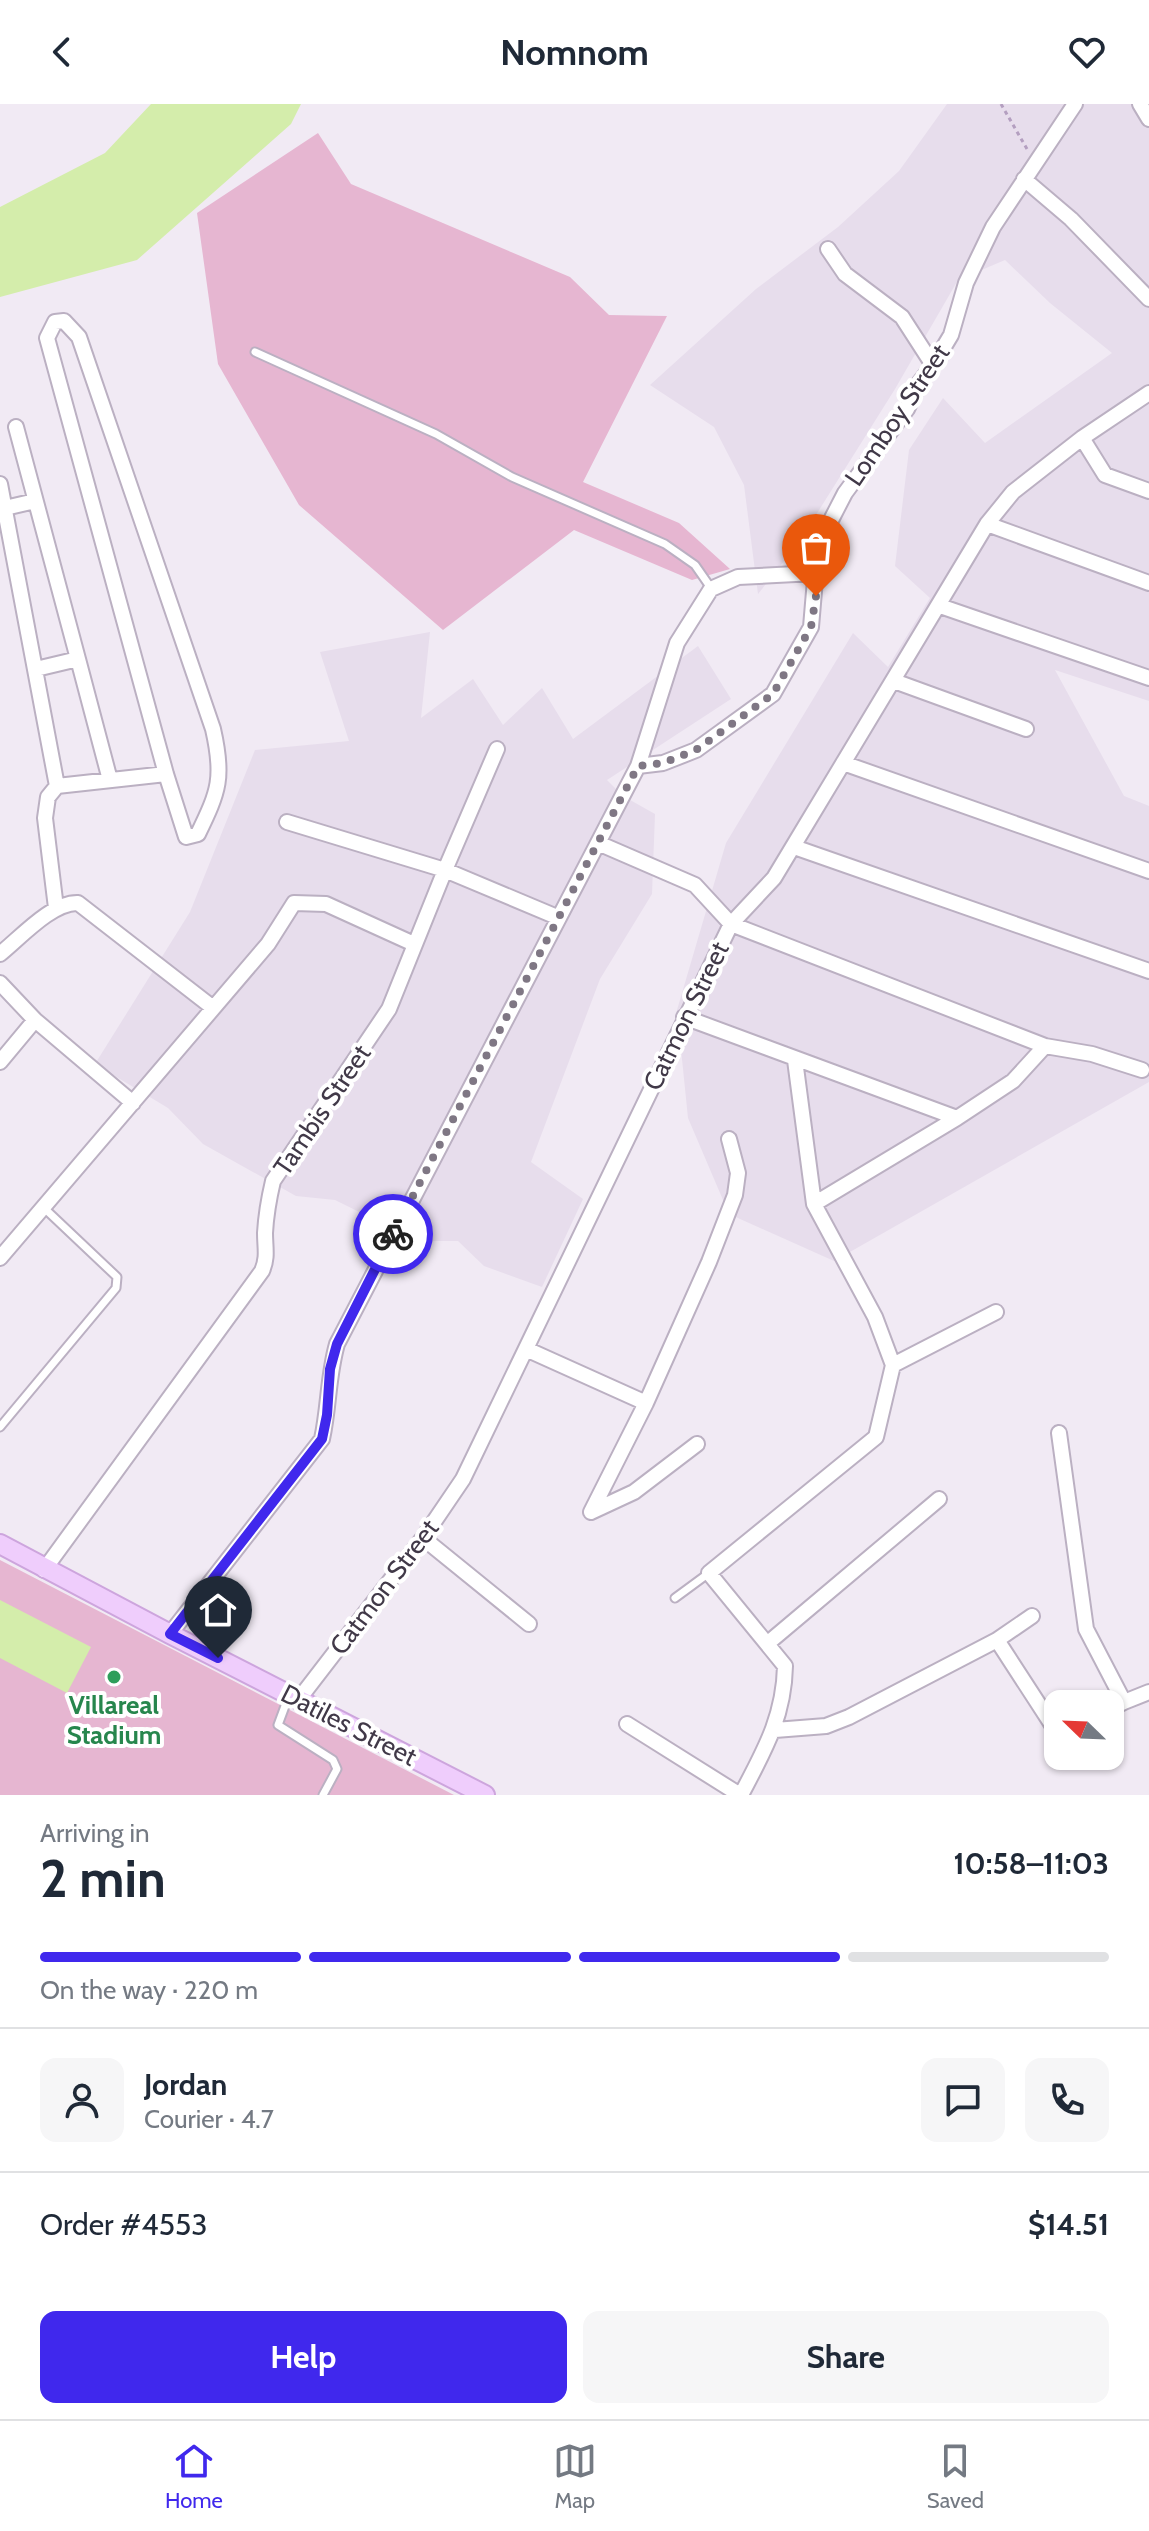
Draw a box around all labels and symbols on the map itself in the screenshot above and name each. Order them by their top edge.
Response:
street label: Lomboy Street [838,338,956,492]
pin [782,514,850,596]
street label: Catmon Street [636,936,736,1096]
street label: Tambis Street [267,1038,378,1182]
courier [353,1194,433,1274]
street label: Catmon Street [323,1513,445,1661]
pin [184,1576,252,1658]
marker: Villareal Stadium [105,1668,123,1686]
street label: Datiles Street [276,1677,422,1773]
place label: Villareal Stadium [67,1689,161,1751]
north arrow [1044,1690,1124,1770]

